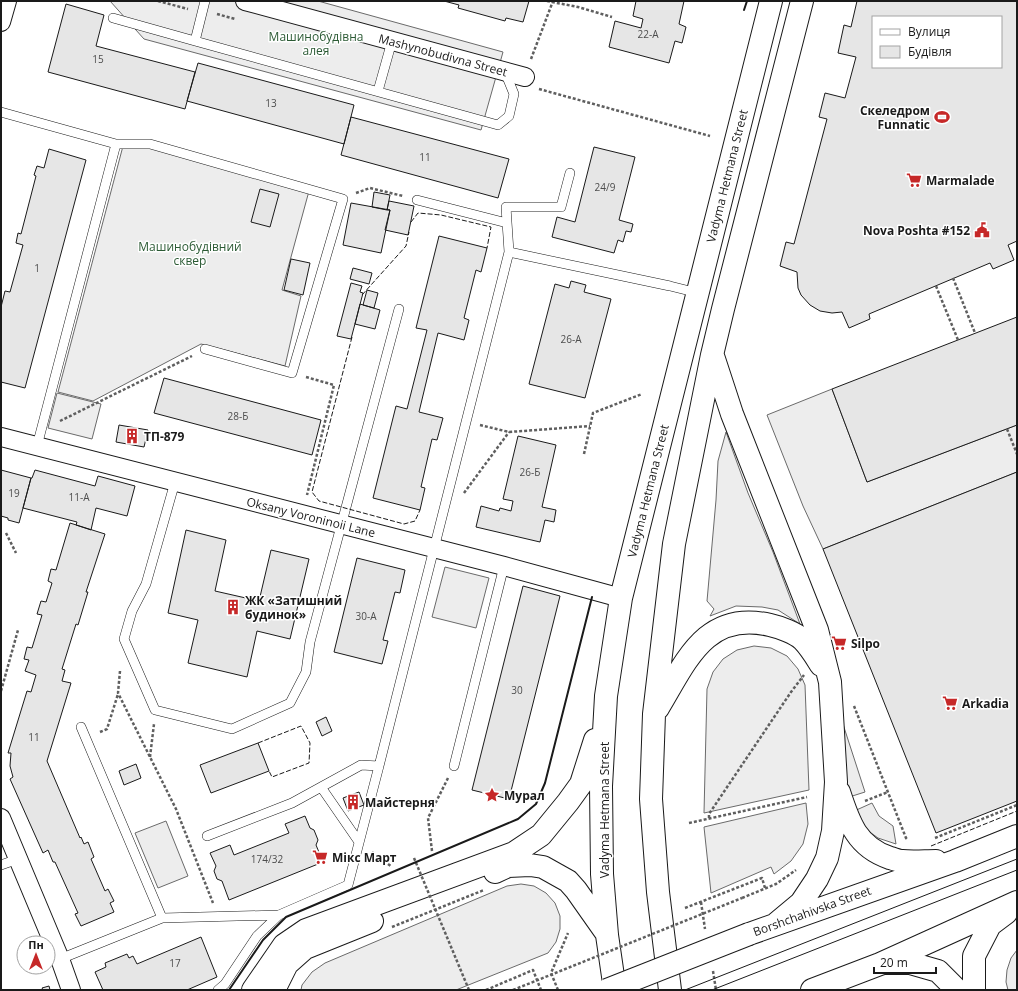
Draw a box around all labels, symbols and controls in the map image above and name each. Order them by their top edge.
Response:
legend [872,16,1002,68]
text: Вулиця [908,23,950,40]
house number: 22-А [638,27,659,41]
park label: Машинобудівна алея [269,28,363,59]
street label: Mashynobudivna Street [377,30,509,80]
text: Будівля [908,43,952,60]
house number: 15 [92,52,104,66]
house number: 13 [265,96,277,110]
place label: Скеледром Funnatic [860,102,930,133]
street label: Vadyma Hetmana Street [702,108,752,244]
sports icon: Скеледром Funnatic [933,108,951,126]
house number: 11 [419,150,431,164]
supermarket icon: Marmalade [905,171,923,189]
place label: Marmalade [926,172,995,189]
house number: 24/9 [595,180,616,194]
public building icon: Nova Poshta #152 [973,221,991,239]
place label: Nova Poshta #152 [863,222,970,239]
park label: Машинобудівний сквер [138,238,242,269]
house number: 1 [34,261,40,275]
house number: 26-А [561,332,582,346]
house number: 28-Б [228,409,248,423]
street label: Vadyma Hetmana Street [623,423,673,559]
building icon: ТП-879 [123,427,141,445]
place label: ТП-879 [144,428,184,445]
house number: 26-Б [520,465,540,479]
house number: 19 [8,486,20,500]
house number: 11-А [69,490,90,504]
street label: Oksany Voroninoii Lane [245,493,377,541]
place label: ЖК «Затишний будинок» [245,592,342,623]
building icon: ЖК «Затишний будинок» [224,598,242,616]
house number: 30-А [356,609,377,623]
supermarket icon: Silpo [830,634,848,652]
place label: Silpo [851,635,880,652]
house number: 30 [511,683,523,697]
supermarket icon: Arkadia [941,694,959,712]
place label: Arkadia [962,695,1009,712]
house number: 11 [28,730,40,744]
street label: Vadyma Hetmana Street [596,742,613,878]
place icon: Мурал [483,786,501,804]
place label: Мурал [504,787,545,804]
building icon: Майстерня [344,793,362,811]
place label: Майстерня [365,794,435,811]
supermarket icon: Мікс Март [311,848,329,866]
place label: Мікс Март [332,849,397,866]
house number: 174/32 [251,852,283,866]
street label: Borshchahivska Street [751,882,873,940]
north arrow [16,935,56,975]
text: Пн [28,937,44,952]
scale bar [874,949,936,975]
text: 20 m [880,954,908,971]
house number: 17 [169,956,181,970]

